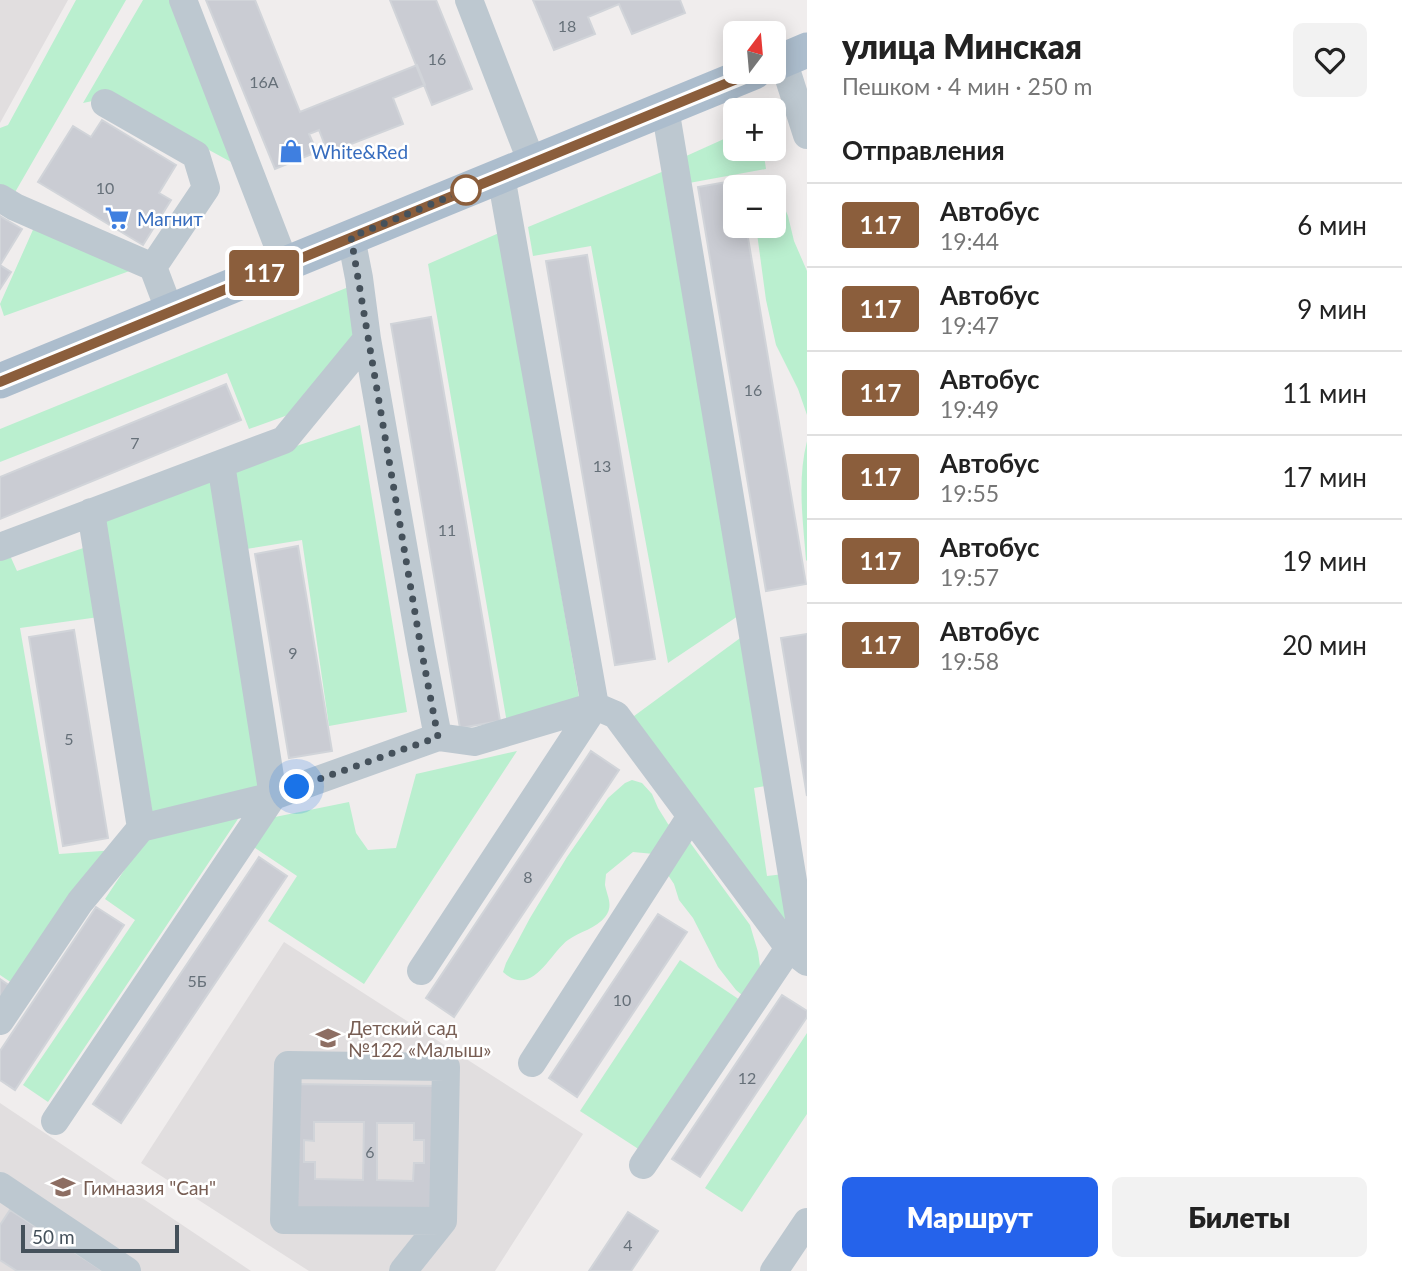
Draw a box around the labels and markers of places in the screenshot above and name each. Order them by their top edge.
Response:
shop icon: White&Red [277,137,305,165]
place label: White&Red [311,140,408,163]
unlabelled marker [451,175,481,205]
supermarket icon: Магнит [103,204,131,232]
place label: Магнит [137,207,203,230]
place label: Детский сад №122 «Малыш» [348,1016,492,1061]
school or university icon: Детский сад №122 «Малыш» [314,1024,342,1052]
school or university icon: Гимназия "Сан" [49,1173,77,1201]
place label: Гимназия "Сан" [83,1176,216,1199]

